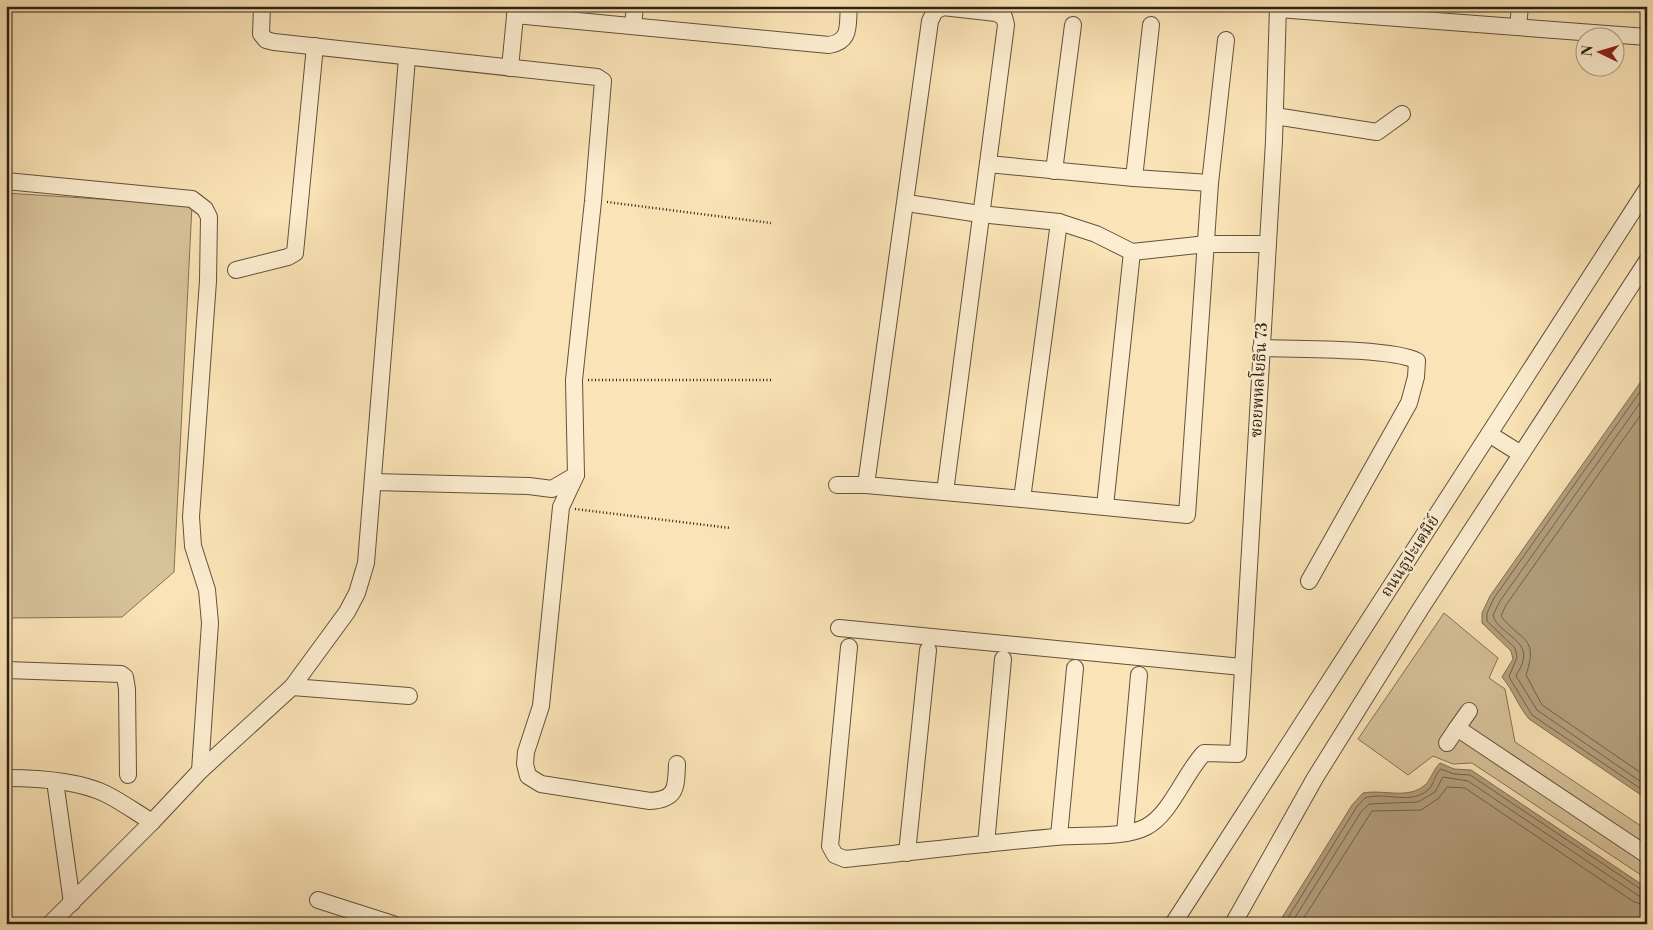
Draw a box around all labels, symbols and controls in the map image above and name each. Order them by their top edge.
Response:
north arrow [1576,28,1626,78]
text: N [1579,45,1597,57]
street label: ซอยพหลโยธิน 73 [1245,322,1272,438]
street label: ถนนธูปะเตมีย์ [1376,511,1444,601]

